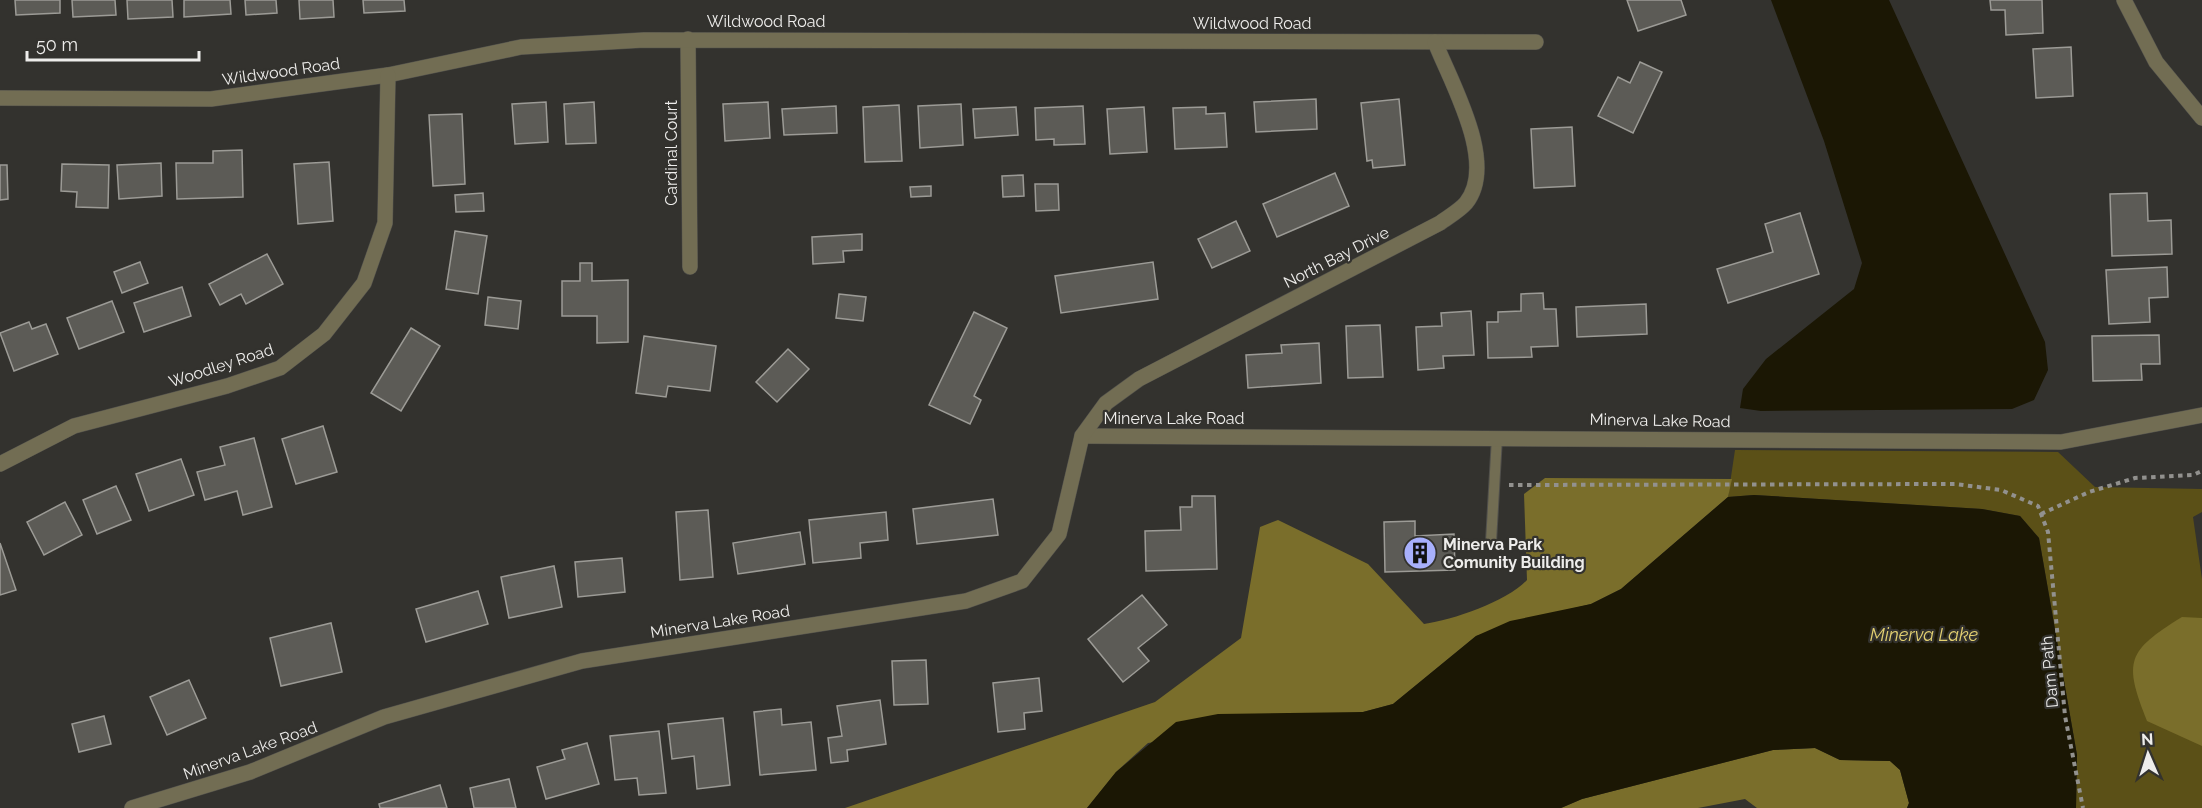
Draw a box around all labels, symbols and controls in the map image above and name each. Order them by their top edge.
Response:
street label: Wildwood Road [707,12,825,31]
street label: Wildwood Road [1193,14,1311,33]
scale bar [27,24,200,62]
text: 50 m [36,34,78,55]
street label: Wildwood Road [221,54,341,89]
street label: Cardinal Court [662,100,681,206]
street label: North Bay Drive [1280,223,1392,292]
street label: Woodley Road [166,340,276,391]
street label: Minerva Lake Road [1104,409,1245,428]
street label: Minerva Lake Road [1589,410,1731,431]
building icon: Minerva Park Comunity Building [1402,535,1438,571]
place label: Minerva Park Comunity Building [1443,535,1585,572]
street label: Minerva Lake Road [649,601,791,642]
water label: Minerva Lake [1870,624,1979,645]
street label: Dam Path [2037,635,2062,709]
street label: Minerva Lake Road [181,717,320,783]
north arrow [2118,724,2178,784]
text: N [2141,730,2154,749]

